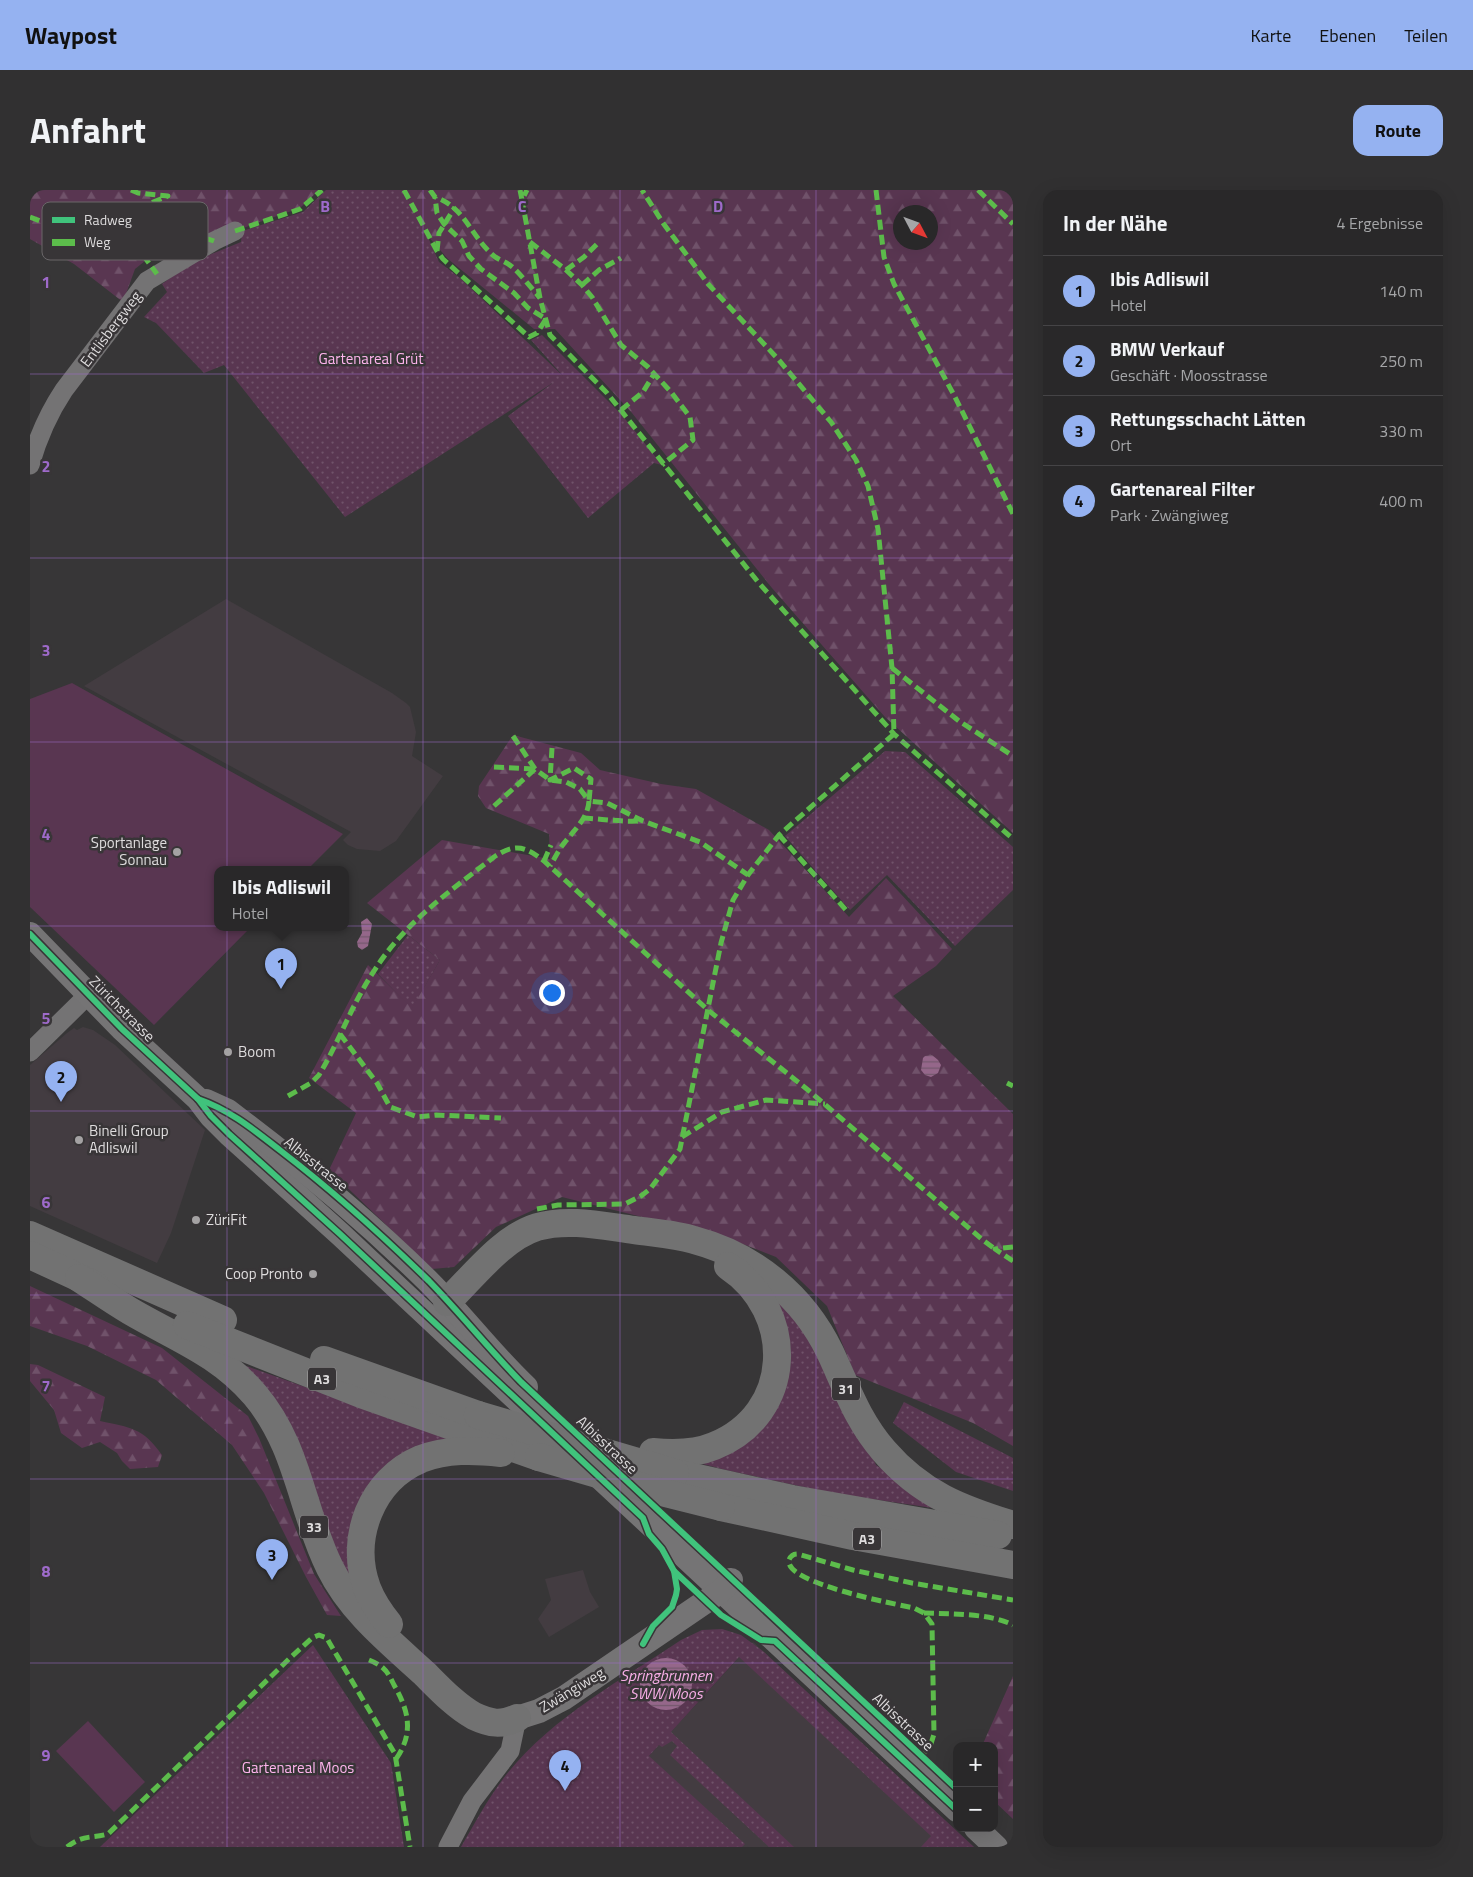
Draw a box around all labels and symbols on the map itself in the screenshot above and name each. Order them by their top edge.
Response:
text: B [320,194,330,218]
text: C [518,194,527,218]
text: D [713,194,723,218]
legend [42,202,208,260]
north arrow [893,205,938,250]
text: Radweg [84,209,132,230]
text: Weg [84,231,110,252]
text: 1 [42,270,50,294]
street label: Entlisbergweg [74,286,147,372]
park label: Gartenareal Grüt [319,347,424,370]
text: 2 [42,454,50,478]
text: 3 [42,638,50,662]
text: 4 [42,822,51,846]
place label: Sportanlage Sonnau [91,831,167,871]
marker: Sportanlage Sonnau [171,846,183,858]
pin: 1 [265,948,297,989]
street label: Zürichstrasse [84,970,161,1047]
your location [539,980,565,1006]
text: 5 [42,1006,51,1030]
place label: Boom [238,1040,276,1063]
marker: Boom [222,1046,234,1058]
pin: 2 [45,1061,77,1102]
place label: Binelli Group Adliswil [89,1119,169,1159]
street label: Albisstrasse [279,1130,353,1197]
marker: Binelli Group Adliswil [73,1134,85,1146]
text: 6 [42,1190,51,1214]
place label: ZüriFit [206,1208,247,1231]
marker: ZüriFit [190,1214,202,1226]
place label: Coop Pronto [225,1262,303,1285]
marker: Coop Pronto [307,1268,319,1280]
road number: A3 [308,1368,336,1390]
text: 7 [42,1374,50,1398]
road number: 31 [832,1378,860,1400]
street label: Albisstrasse [571,1410,643,1479]
road number: 33 [300,1515,328,1538]
road number: A3 [853,1528,881,1550]
pin: 3 [256,1539,288,1580]
text: 8 [42,1559,51,1583]
street label: Zwängiweg [535,1661,609,1718]
water label: Springbrunnen SWW Moos [620,1663,713,1705]
street label: Albisstrasse [867,1687,939,1756]
text: 9 [42,1743,51,1767]
pin: 4 [549,1750,581,1791]
park label: Gartenareal Moos [242,1756,354,1779]

